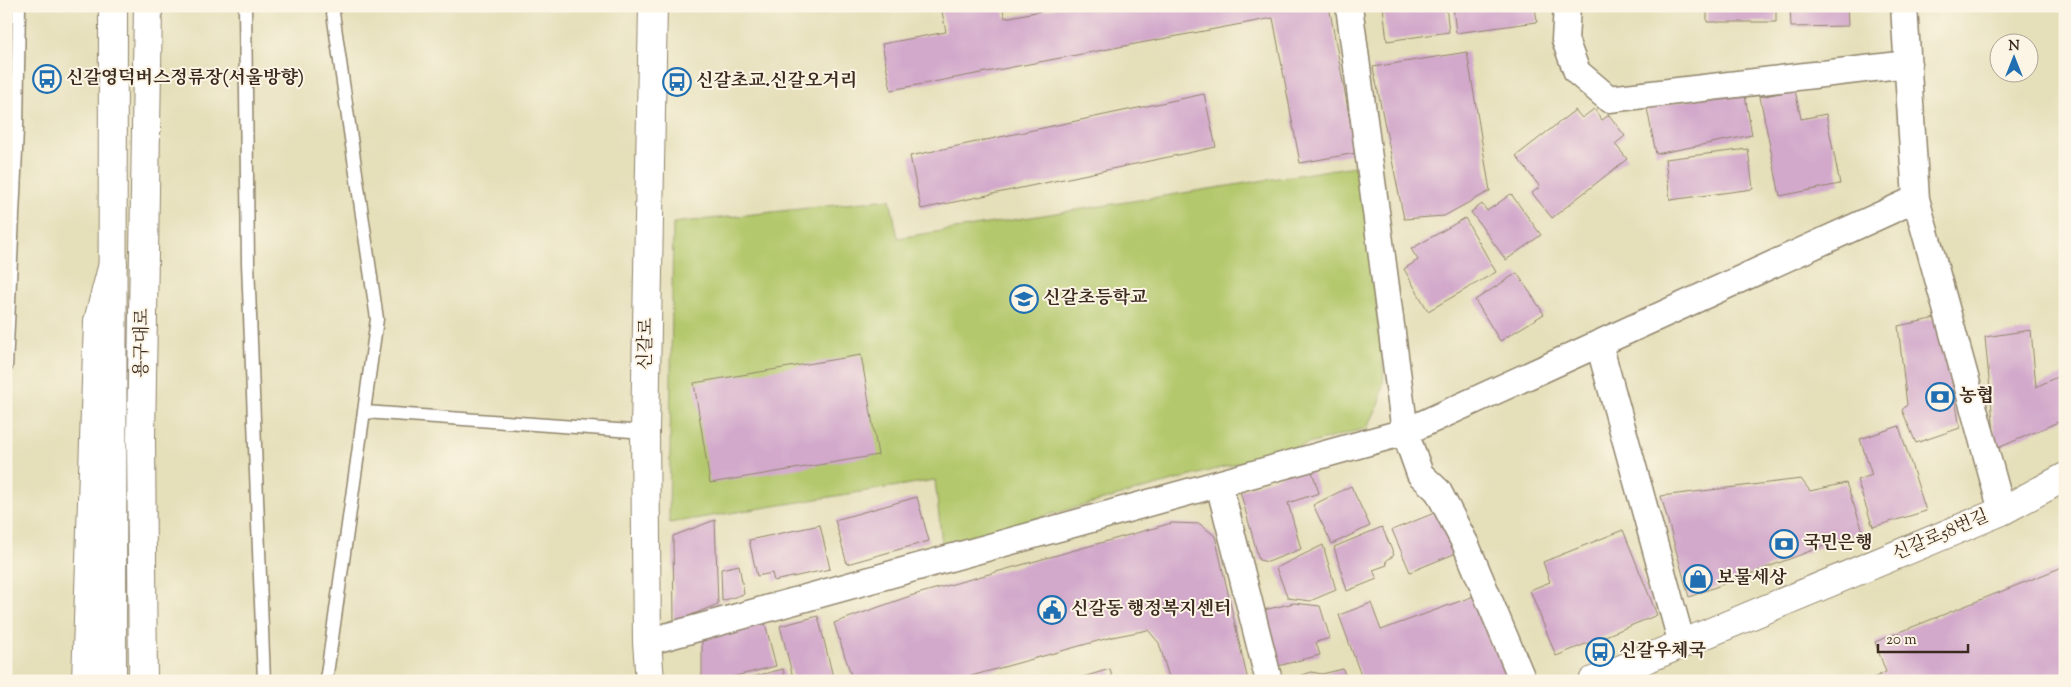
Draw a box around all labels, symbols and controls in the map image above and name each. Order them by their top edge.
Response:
north arrow [1988,32,2038,82]
text: N [2008,37,2020,57]
bus stop icon: 신갈영덕버스정류장(서울방향) [32,64,62,94]
place label: 신갈영덕버스정류장(서울방향) [66,66,304,92]
bus stop icon: 신갈초교.신갈오거리 [662,67,692,97]
place label: 신갈초교.신갈오거리 [696,69,857,95]
school or university icon: 신갈초등학교 [1009,284,1039,314]
place label: 신갈초등학교 [1043,286,1148,312]
street label: 용구대로 [129,308,157,378]
street label: 신갈로 [634,318,660,370]
bank icon: 농협 [1925,382,1955,412]
place label: 농협 [1959,384,1994,410]
street label: 신갈로58번길 [1889,504,1993,568]
bank icon: 국민은행 [1769,529,1799,559]
place label: 국민은행 [1803,531,1873,557]
shop icon: 보물세상 [1683,564,1713,594]
place label: 보물세상 [1717,566,1787,592]
public building icon: 신갈동 행정복지센터 [1037,595,1067,625]
place label: 신갈동 행정복지센터 [1071,597,1231,623]
scale bar [1878,622,1968,654]
text: 20 m [1886,630,1917,651]
bus stop icon: 신갈우체국 [1585,637,1615,667]
place label: 신갈우체국 [1619,639,1707,665]

